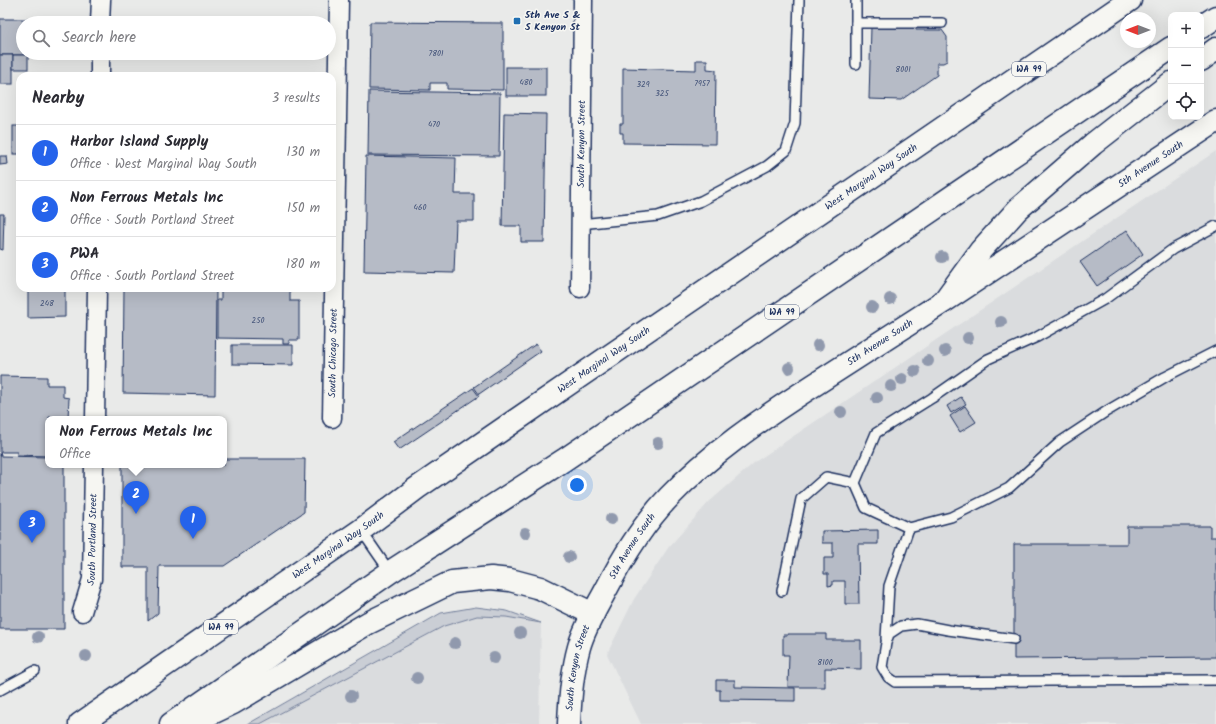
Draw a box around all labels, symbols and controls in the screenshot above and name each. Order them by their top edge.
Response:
place label: 5th Ave S & S Kenyon St [524,7,581,35]
north arrow [1120,12,1156,48]
map controls [1168,12,1204,120]
button: + [1168,12,1204,48]
search box [16,16,336,60]
marker: 5th Ave S & S Kenyon St [512,16,522,26]
text: Search here [62,26,136,50]
icon: search [30,27,52,49]
house number: 7801 [428,47,444,60]
button: − [1168,48,1204,84]
road number: WA 99 [1012,62,1046,76]
house number: 8001 [895,63,911,76]
house number: 480 [519,76,533,89]
house number: 7957 [694,77,710,90]
house number: 329 [636,78,650,91]
button: locate [1168,84,1204,120]
text: Nearby [32,85,84,112]
house number: 325 [655,87,669,100]
text: 3 results [272,88,320,109]
street label: South Kenyon Street [573,100,590,188]
house number: 470 [428,118,440,131]
text: Harbor Island Supply [70,130,208,154]
street label: 5th Avenue South [1115,137,1187,192]
street label: West Marginal Way South [822,140,921,214]
text: 1 [43,142,47,163]
text: 130 m [286,142,320,163]
text: Office · West Marginal Way South [70,154,257,175]
text: Non Ferrous Metals Inc [70,186,224,210]
text: 2 [41,198,49,219]
text: 150 m [287,198,320,219]
house number: 460 [414,201,426,214]
text: Office · South Portland Street [70,210,234,231]
text: PWA [70,242,99,266]
text: 3 [41,254,49,275]
text: 180 m [286,254,320,275]
text: Office · South Portland Street [70,266,234,287]
house number: 248 [40,297,54,310]
road number: WA 99 [765,305,799,319]
street label: South Chicago Street [324,308,342,398]
house number: 250 [252,314,264,327]
street label: 5th Avenue South [844,315,916,370]
street label: West Marginal Way South [554,322,653,397]
popup [45,416,227,468]
text: Non Ferrous Metals Inc [59,420,213,444]
text: Office [59,444,90,465]
your location [567,475,587,495]
pin: 2 [123,481,149,514]
street label: South Portland Street [82,493,102,588]
pin: 1 [180,506,206,539]
street label: West Marginal Way South [289,507,388,583]
pin: 3 [19,510,45,543]
street label: 5th Avenue South [605,510,660,582]
road number: WA 99 [204,620,238,634]
street label: South Kenyon Street [562,622,595,711]
house number: 8100 [817,656,833,669]

